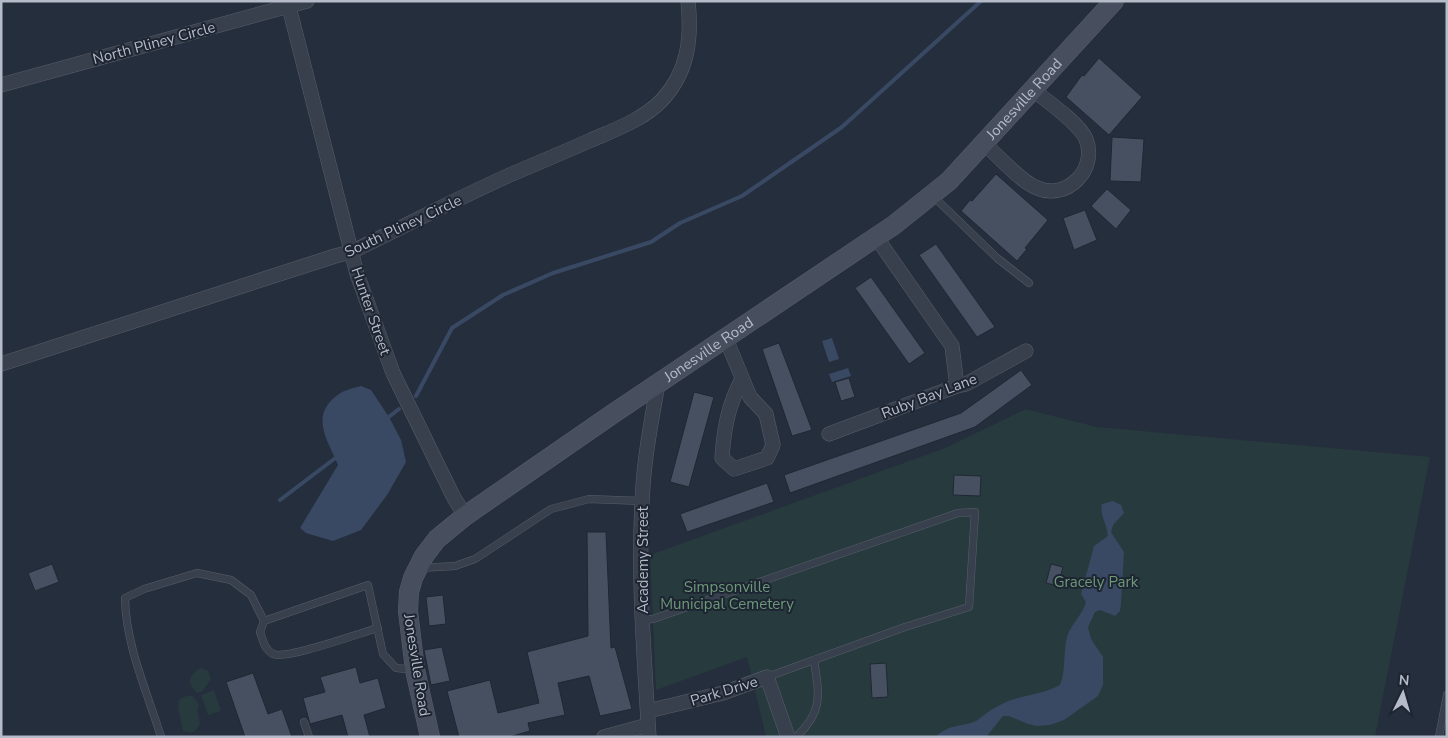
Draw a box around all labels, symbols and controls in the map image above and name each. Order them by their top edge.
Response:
street label: North Pliney Circle [90,17,218,69]
street label: Jonesville Road [981,54,1067,145]
street label: South Pliney Circle [341,190,465,262]
street label: Hunter Street [347,264,396,358]
street label: Jonesville Road [659,312,757,387]
street label: Ruby Bay Lane [878,369,980,423]
street label: Academy Street [633,505,653,614]
park label: Gracely Park [1054,572,1139,592]
park label: Simpsonville Municipal Cemetery [660,577,794,614]
street label: Jonesville Road [399,611,435,718]
north arrow [1378,668,1428,718]
street label: Park Drive [688,671,760,711]
text: N [1398,671,1410,690]

